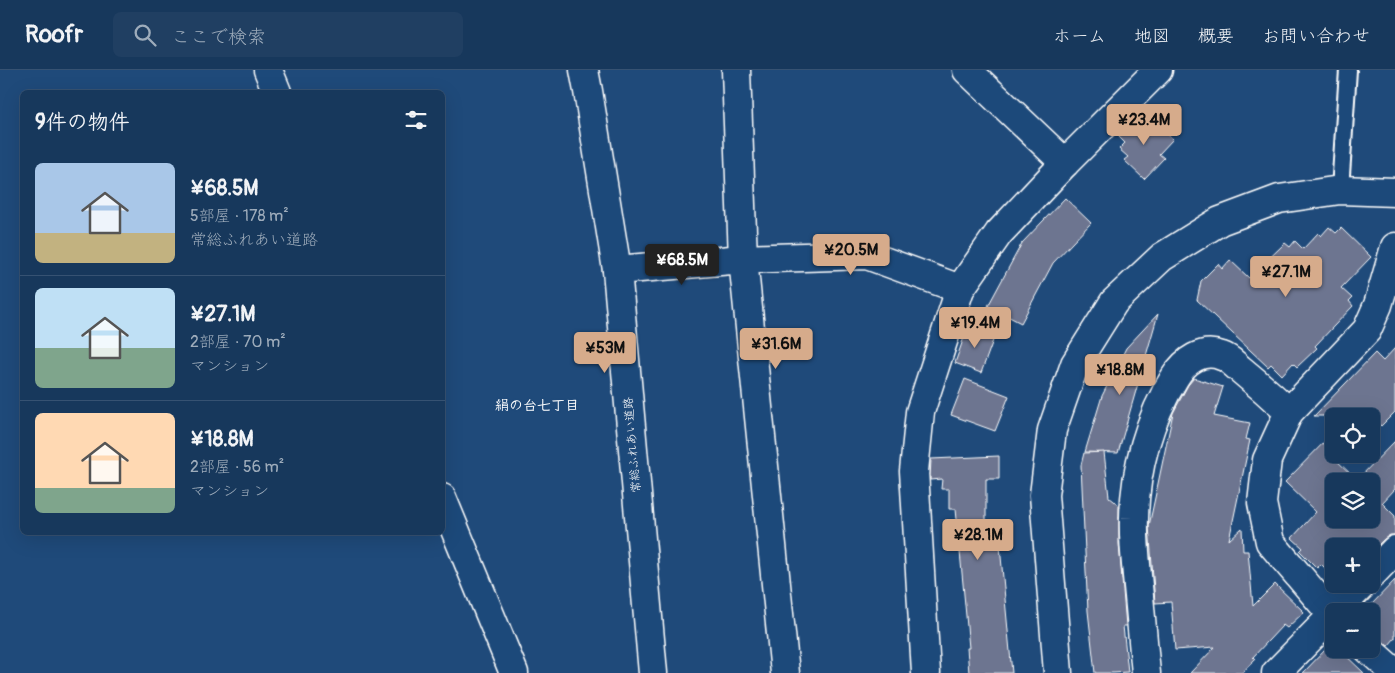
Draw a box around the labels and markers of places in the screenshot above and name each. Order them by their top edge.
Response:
pin: ¥23.4M [1103,104,1185,146]
pin: ¥20.5M [810,234,892,276]
pin: ¥68.5M [641,244,723,286]
pin: ¥27.1M [1245,256,1327,298]
pin: ¥19.4M [934,306,1016,349]
pin: ¥31.6M [735,328,817,370]
pin: ¥53M [575,332,635,374]
pin: ¥18.8M [1079,354,1161,396]
pin: ¥28.1M [937,518,1019,561]

